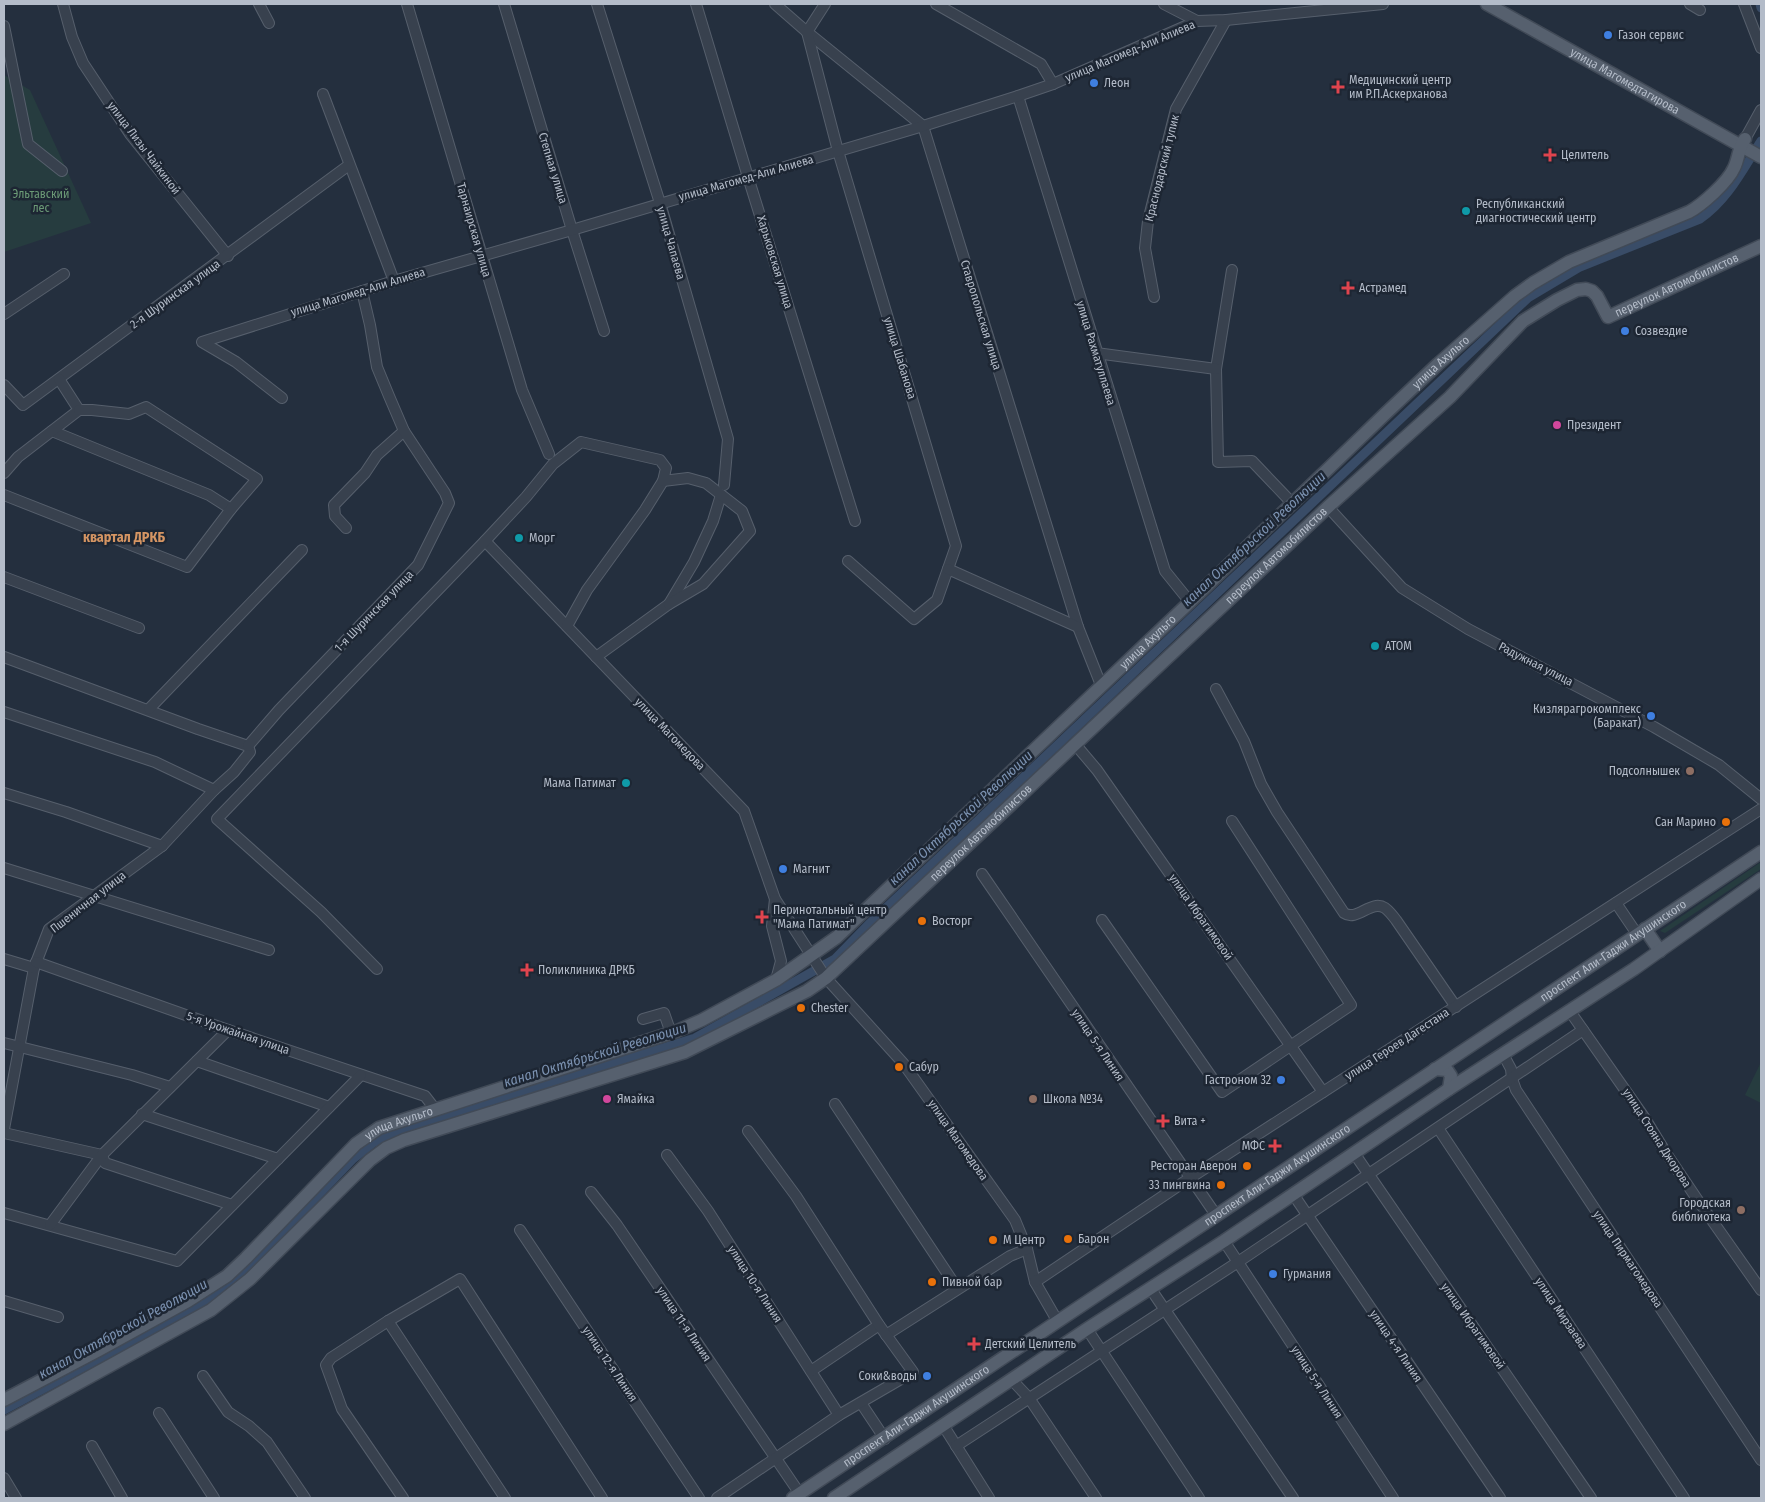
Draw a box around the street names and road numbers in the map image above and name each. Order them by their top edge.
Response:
street label: улица Магомед-Али Алиева [1063,17,1197,85]
street label: улица Магомедтагирова [1568,45,1682,117]
street label: улица Лизы Чайкиной [105,99,183,197]
street label: Краснодарский тупик [1142,113,1182,223]
street label: Степная улица [536,131,570,205]
street label: улица Магомед-Али Алиева [677,152,815,204]
street label: Тарнаирская улица [454,181,494,279]
street label: улица Чапаева [654,205,688,281]
street label: Харьковская улица [754,214,796,310]
street label: переулок Автомобилистов [1613,250,1741,320]
street label: 2-я Шуринская улица [127,257,223,331]
street label: Ставропольская улица [958,258,1004,372]
street label: улица Магомед-Али Алиева [289,265,427,319]
street label: улица Рахматуллаева [1073,299,1119,407]
street label: улица Шабанова [881,315,919,401]
street label: улица Ахульго [1409,333,1472,392]
street label: переулок Автомобилистов [1222,504,1330,607]
street label: 1-я Шуринская улица [332,567,416,655]
street label: улица Ахульго [1117,612,1179,672]
street label: Радужная улица [1496,639,1576,689]
street label: улица Магомедова [632,695,708,773]
street label: переулок Автомобилистов [927,782,1035,884]
street label: Пшеничная улица [48,868,129,936]
street label: улица Ибрагимовой [1166,871,1236,963]
street label: проспект Али-Гаджи Акушинского [1537,897,1689,1004]
street label: улица Героев Дагестана [1342,1005,1452,1083]
street label: улица 5-я Линия [1069,1006,1127,1084]
street label: 5-я Урожайная улица [185,1009,291,1057]
street label: улица Стояна Джорова [1620,1086,1694,1190]
street label: улица Магомедова [925,1097,991,1183]
street label: улица Ахульго [362,1104,435,1143]
street label: проспект Али-Гаджи Акушинского [1201,1121,1353,1229]
street label: улица Пирмагомедова [1590,1208,1666,1310]
street label: улица 10-я Линия [725,1243,785,1325]
street label: улица Мирзаева [1532,1275,1590,1351]
street label: улица Ибрагимовой [1438,1280,1508,1372]
street label: улица 11-я Линия [654,1284,714,1364]
street label: улица 4-я Линия [1367,1307,1425,1385]
street label: улица 12-я Линия [580,1324,640,1404]
street label: улица 5-я Линия [1288,1343,1346,1421]
street label: проспект Али-Гаджи Акушинского [840,1362,992,1470]

